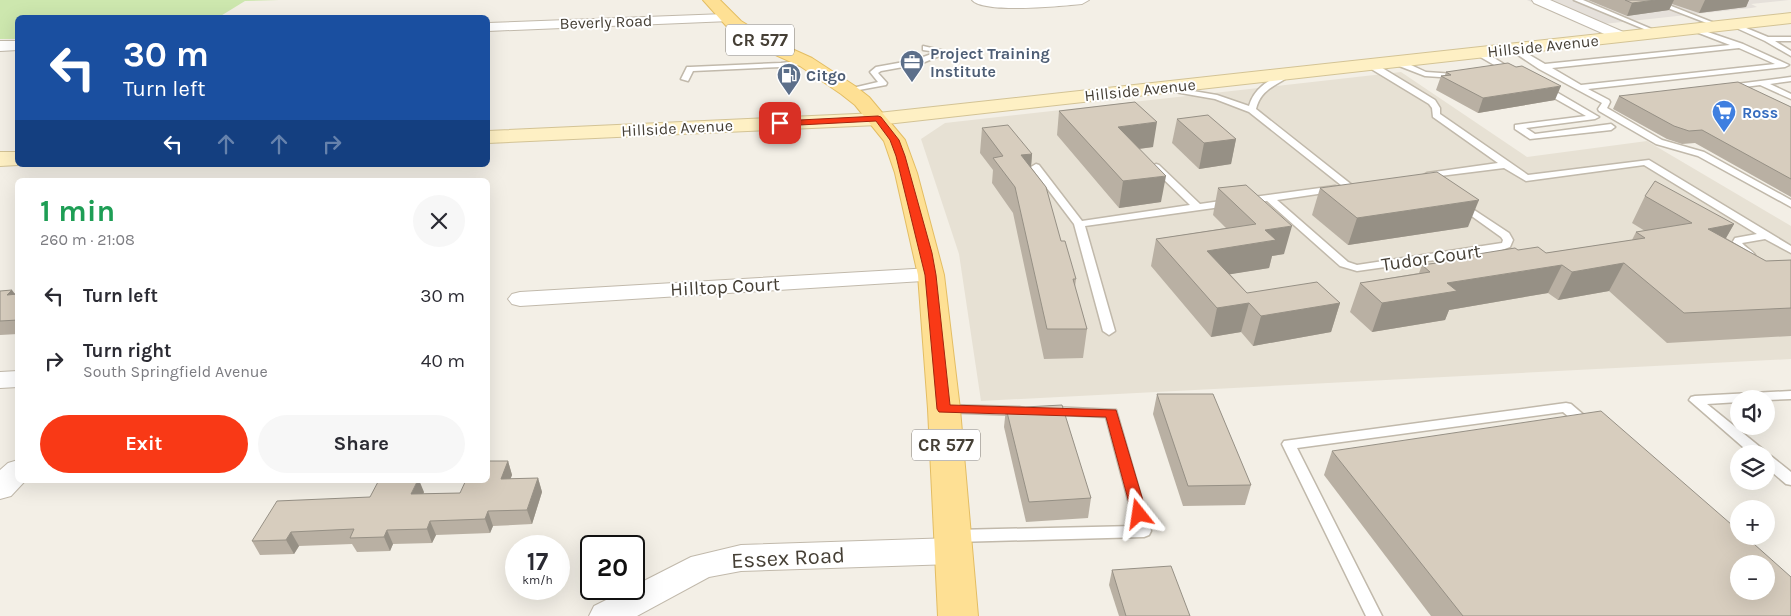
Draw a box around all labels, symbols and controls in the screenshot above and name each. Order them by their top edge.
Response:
street label: Beverly Road [559,11,653,33]
road number: CR 577 [726,24,794,56]
street label: Hillside Avenue [1486,31,1600,61]
text: 30 m [123,34,209,75]
icon: left [40,35,105,100]
place label: Project Training Institute [930,44,1050,81]
office icon: Project Training Institute [899,49,925,83]
fuel station icon: Citgo [776,62,802,96]
place label: Citgo [806,66,846,85]
street label: Hillside Avenue [1083,75,1197,105]
text: Turn left [123,76,206,102]
supermarket icon: Ross [1711,99,1737,133]
pin [759,102,801,144]
place label: Ross [1742,103,1778,122]
icon: arrive [766,109,794,137]
street label: Hillside Avenue [621,116,733,140]
icon: left [159,130,187,158]
icon: ahead [212,130,240,158]
icon: ahead [265,130,293,158]
icon: right [318,130,346,158]
text: 1 min [40,193,115,229]
button: close [413,195,465,247]
text: 260 m · 21:08 [40,230,135,249]
street label: Tudor Court [1380,240,1482,276]
street label: Hilltop Court [670,273,780,301]
icon: left [40,282,68,310]
text: Turn left [83,285,158,307]
text: 30 m [420,285,465,307]
text: Turn right [83,340,172,362]
icon: right [40,347,68,375]
text: 40 m [421,350,465,372]
text: South Springfield Avenue [83,362,268,381]
map controls [1730,390,1775,600]
button: sound [1730,390,1775,435]
button: Exit [40,415,248,473]
button: Share [258,415,465,473]
road number: CR 577 [912,430,980,460]
button: layers [1730,445,1775,490]
position arrow [1112,487,1164,539]
button: + [1730,500,1775,545]
speed limit sign: 20 [580,535,645,600]
street label: Essex Road [730,542,846,574]
text: 17 [527,547,548,576]
button: − [1730,555,1775,600]
text: km/h [522,573,553,587]

